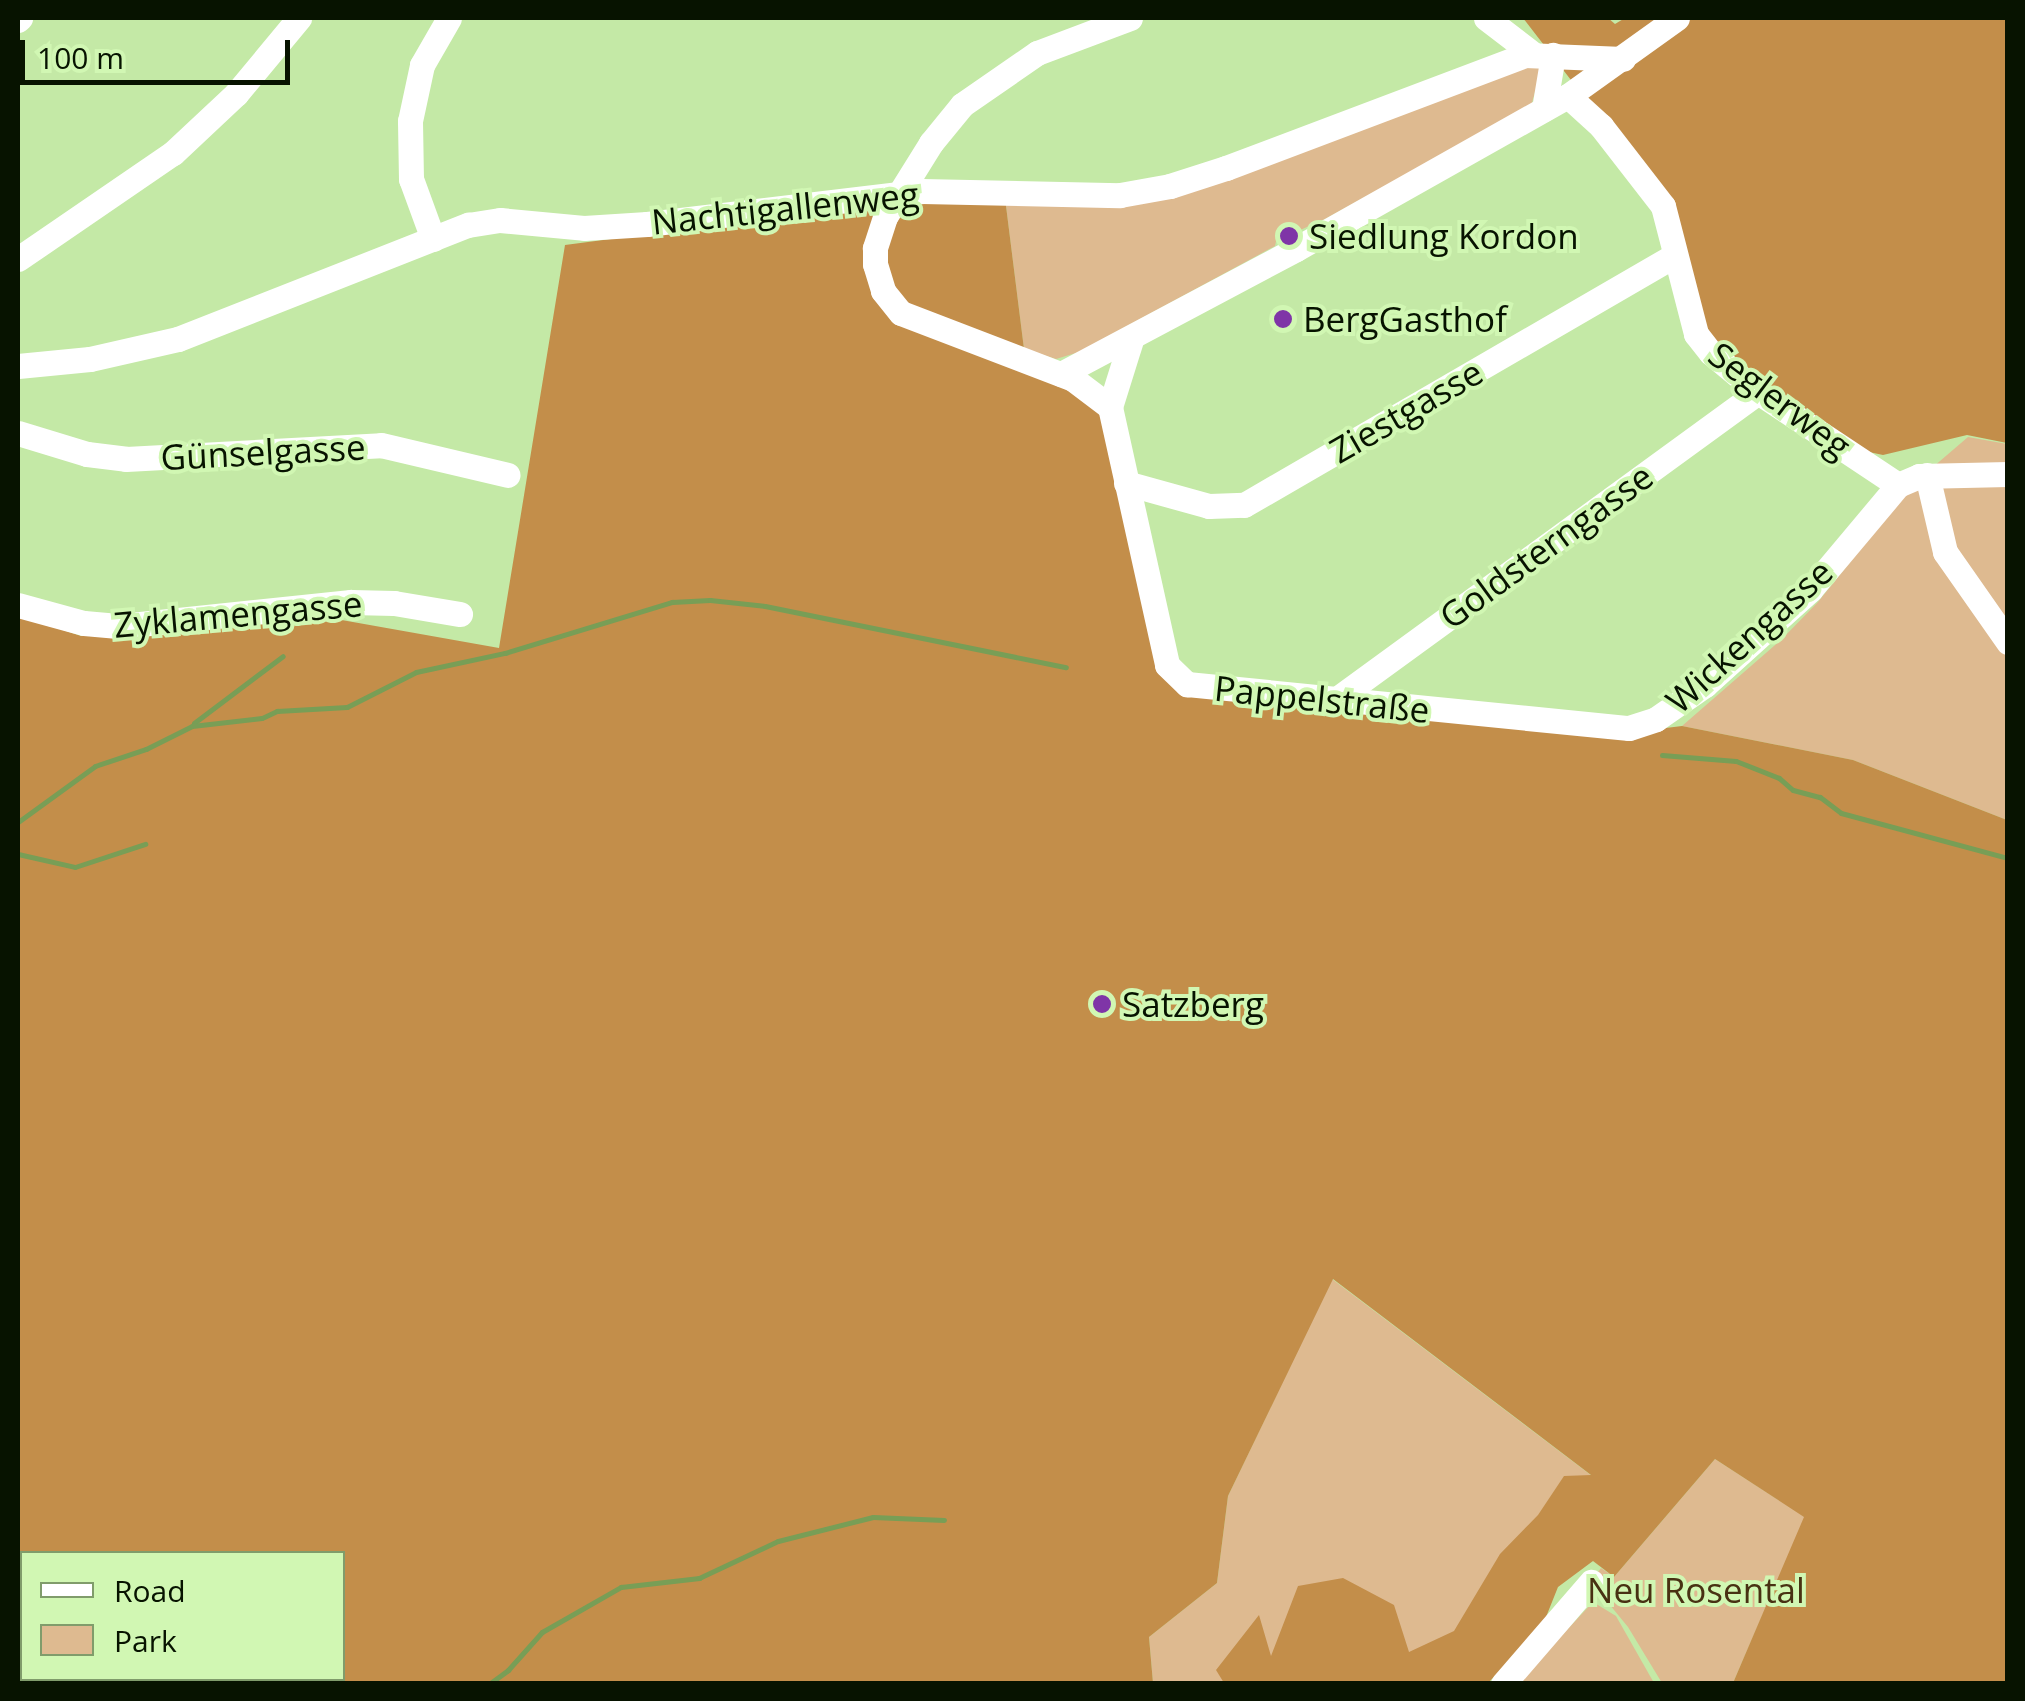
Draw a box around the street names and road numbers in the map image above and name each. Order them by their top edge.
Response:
street label: Nachtigallenweg [649,173,921,243]
street label: Seglerweg [1701,333,1859,467]
street label: Ziestgasse [1322,351,1490,471]
street label: Günselgasse [160,426,366,478]
street label: Goldsterngasse [1431,455,1661,637]
street label: Wickengasse [1657,551,1841,721]
street label: Zyklamengasse [112,582,364,646]
street label: Pappelstraße [1212,667,1432,731]

